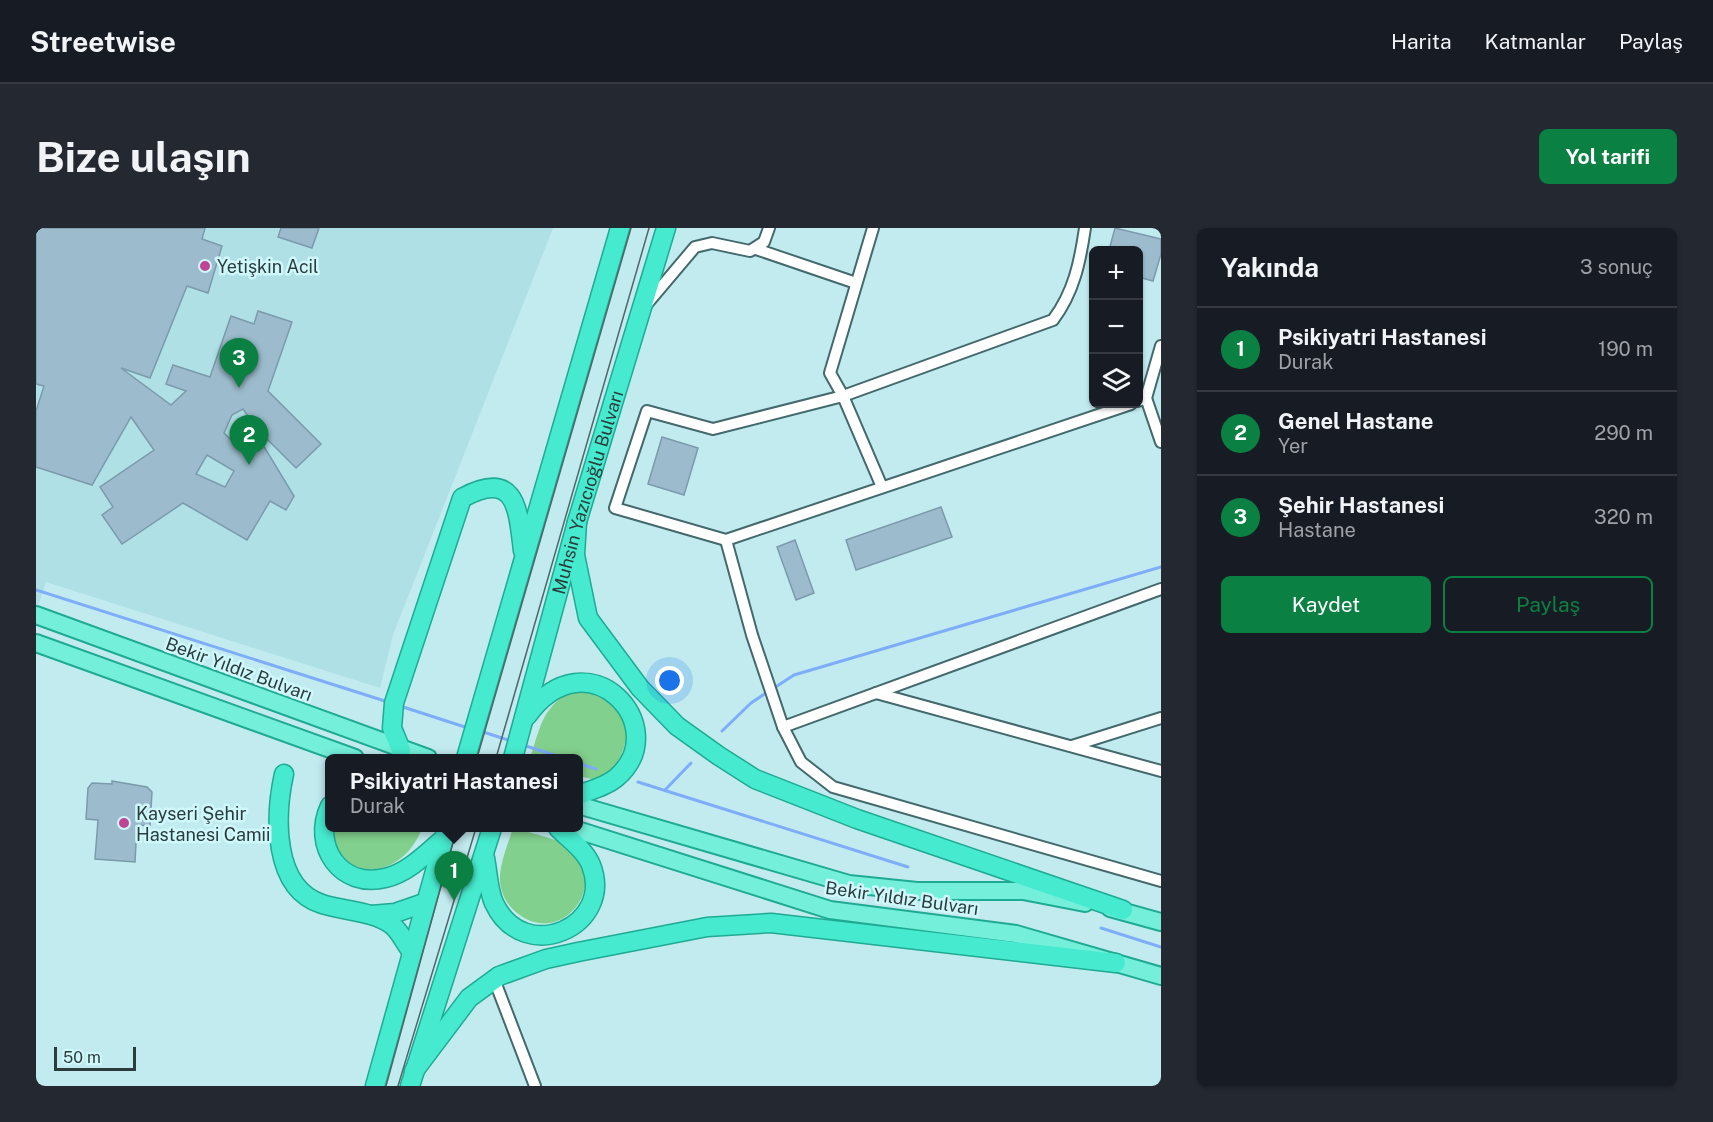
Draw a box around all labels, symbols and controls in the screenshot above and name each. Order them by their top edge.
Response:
text: Streetwise [30,25,176,58]
text: Harita [1391,29,1452,54]
text: Katmanlar [1485,29,1586,54]
text: Paylaş [1619,29,1683,54]
button: Yol tarifi [1539,129,1677,184]
text: Bize ulaşın [36,132,251,181]
map controls [1089,246,1143,408]
button: + [1089,246,1143,300]
text: Yakında [1221,252,1319,283]
text: 3 sonuç [1580,255,1653,279]
place label: Yetişkin Acil [217,256,319,277]
marker: Yetişkin Acil [198,259,212,273]
button: − [1089,300,1143,354]
text: Psikiyatri Hastanesi [1278,324,1487,350]
text: 1 [1236,337,1245,361]
text: 190 m [1598,337,1653,361]
pin: 3 [220,338,258,388]
text: Durak [1278,350,1333,374]
button: layers [1089,354,1143,408]
street label: Muhsin Yazıcıoğlu Bulvarı [547,388,627,596]
text: Genel Hastane [1278,408,1433,434]
pin: 2 [230,416,268,465]
text: 2 [1234,421,1247,445]
text: 290 m [1594,421,1653,445]
text: Yer [1278,434,1308,458]
text: Şehir Hastanesi [1278,492,1444,518]
text: 3 [1234,505,1247,529]
text: 320 m [1594,505,1653,529]
text: Hastane [1278,518,1356,542]
button: Kaydet [1221,576,1431,633]
button: Paylaş [1443,576,1653,633]
street label: Bekir Yıldız Bulvarı [163,633,315,705]
your location [655,666,684,695]
popup [325,754,583,832]
text: Psikiyatri Hastanesi [350,768,558,794]
text: Durak [350,794,405,818]
place label: Kayseri Şehir Hastanesi Camii [136,803,270,845]
marker: Kayseri Şehir Hastanesi Camii [117,816,131,830]
pin: 1 [434,852,474,901]
street label: Bekir Yıldız Bulvarı [824,877,980,919]
scale bar [54,1044,136,1072]
text: 50 m [63,1048,101,1067]

